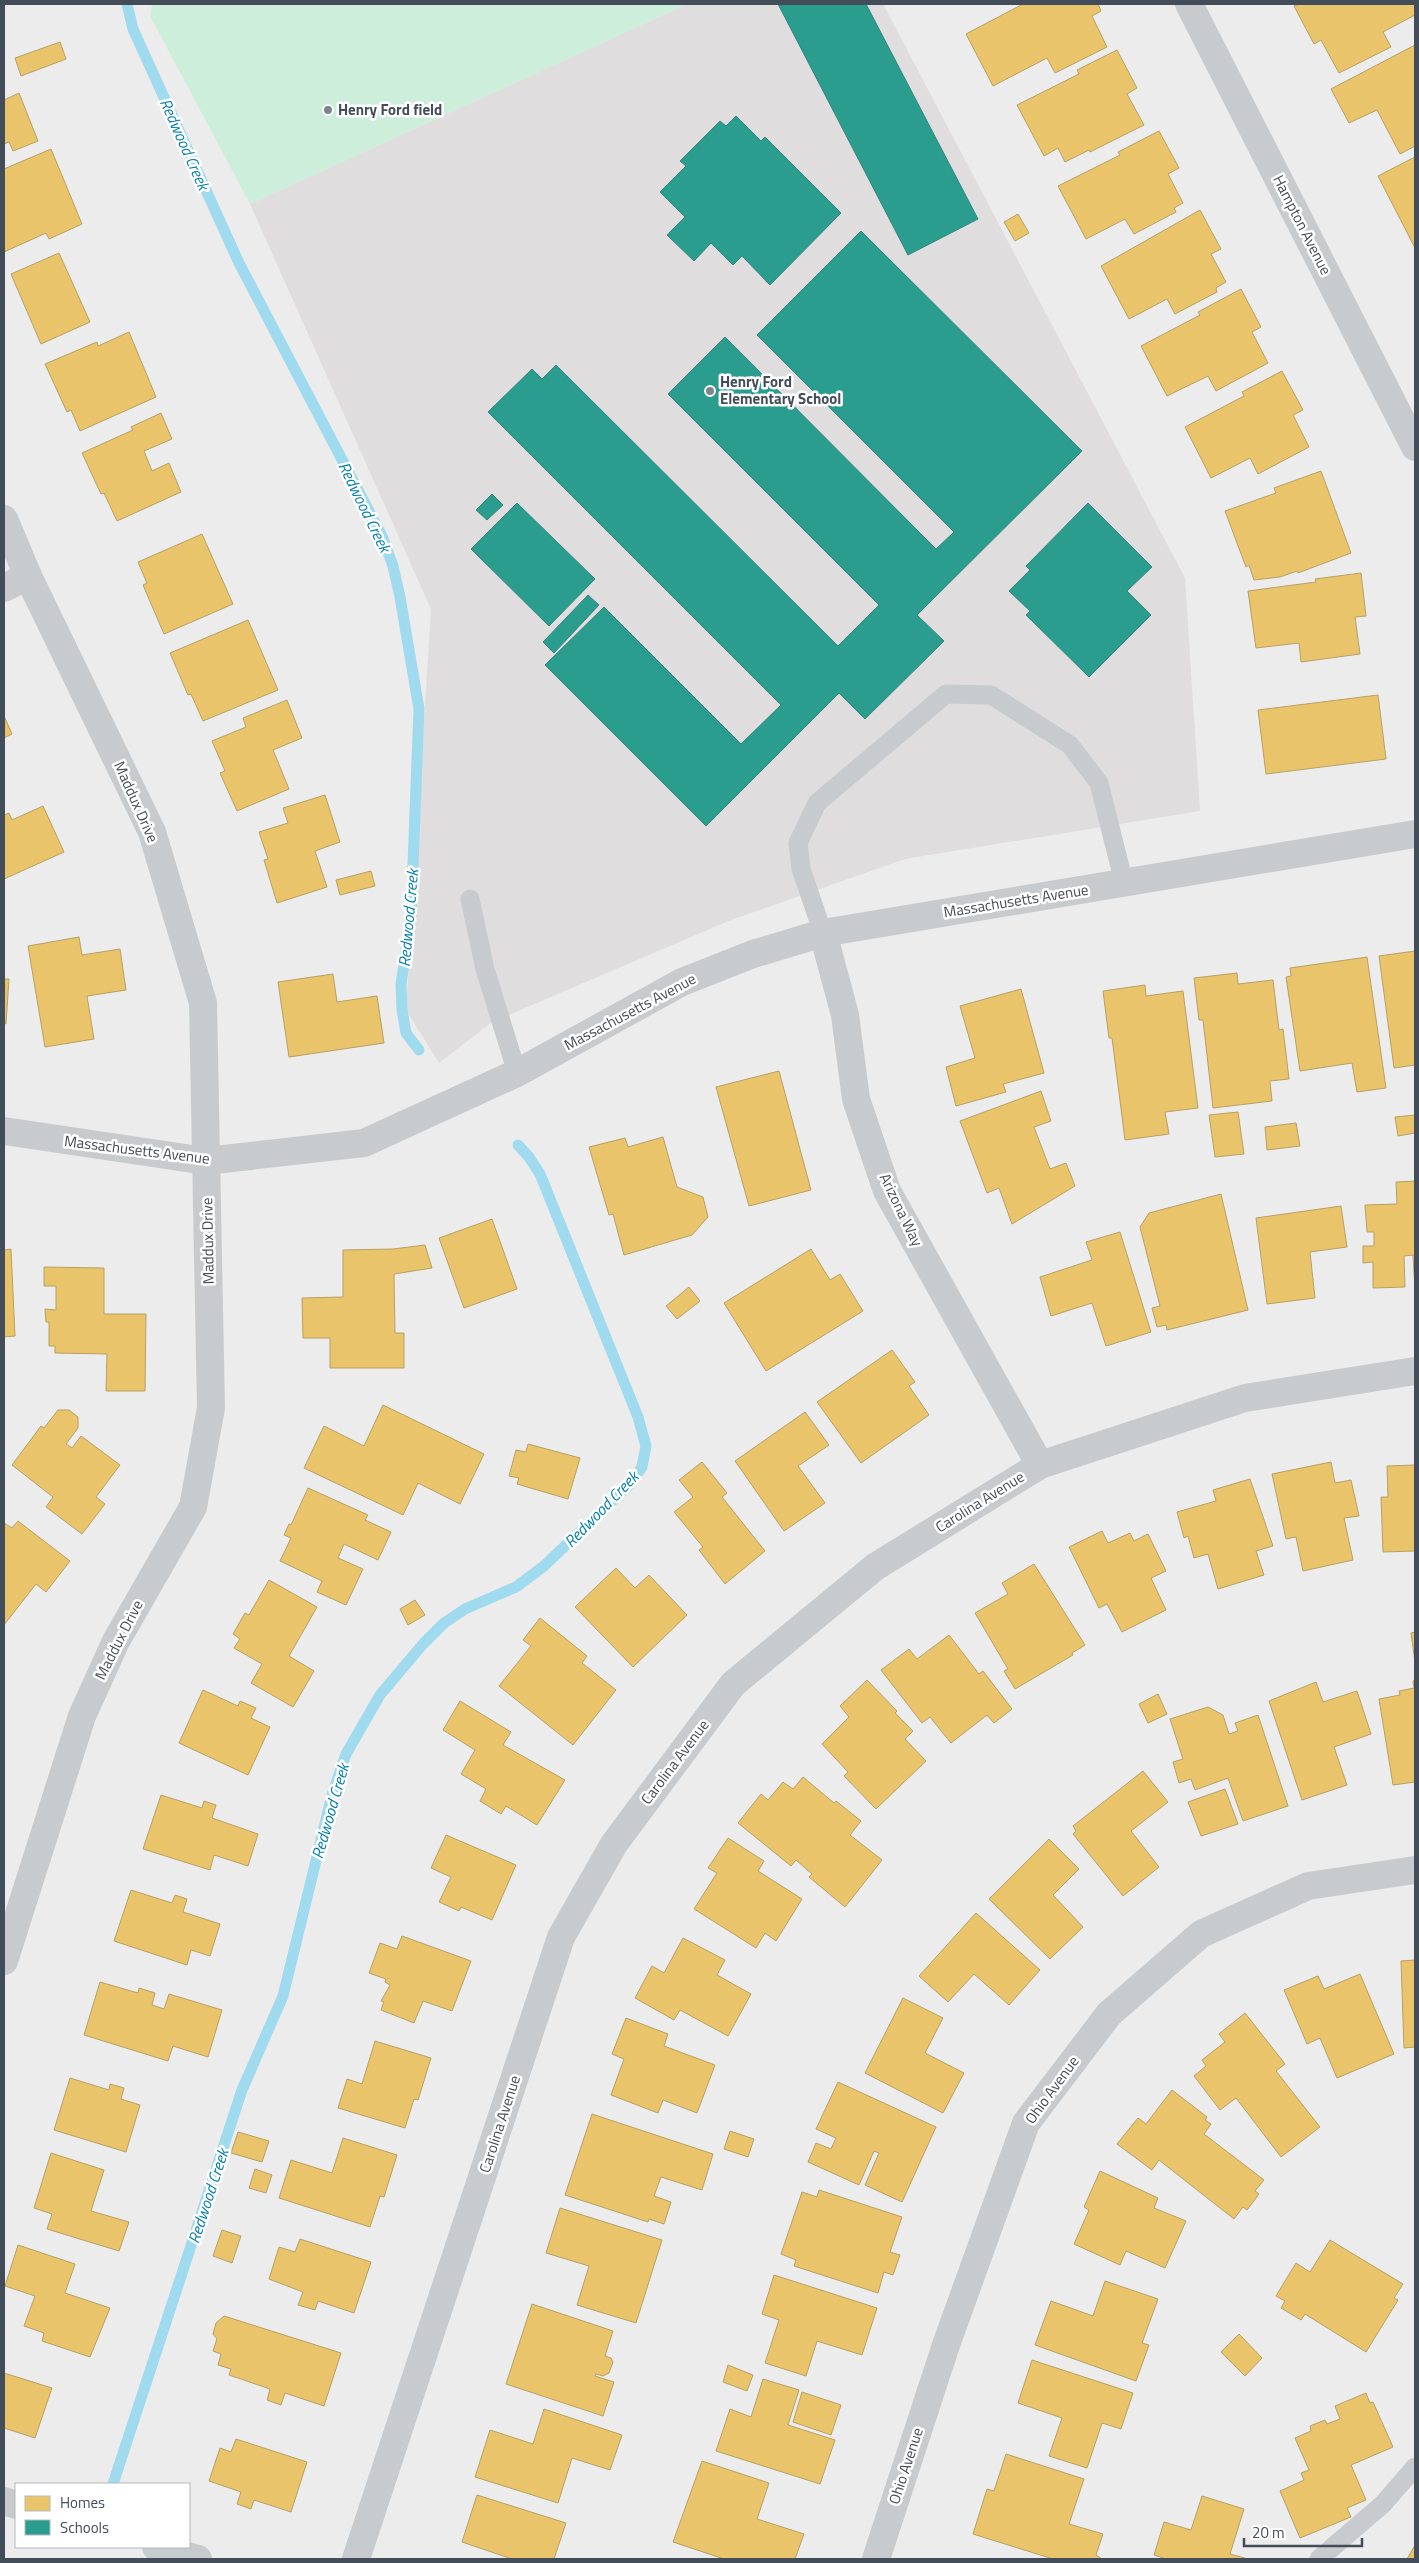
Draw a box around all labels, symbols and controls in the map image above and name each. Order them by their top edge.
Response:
water label: Redwood Creek [154,94,217,195]
place label: Henry Ford field [338,98,442,121]
marker: Henry Ford field [322,104,334,116]
street label: Hampton Avenue [1267,171,1338,279]
place label: Henry Ford Elementary School [720,370,841,410]
marker: Henry Ford Elementary School [704,385,716,397]
water label: Redwood Creek [333,458,398,558]
street label: Maddux Drive [108,757,165,846]
water label: Redwood Creek [392,866,424,968]
street label: Massachusetts Avenue [942,878,1090,923]
street label: Massachusetts Avenue [560,967,700,1056]
street label: Massachusetts Avenue [63,1129,211,1170]
street label: Arizona Way [874,1169,929,1250]
street label: Maddux Drive [195,1197,220,1285]
water label: Redwood Creek [558,1464,645,1553]
street label: Carolina Avenue [931,1465,1029,1538]
street label: Maddux Drive [89,1596,149,1684]
street label: Carolina Avenue [635,1714,714,1809]
water label: Redwood Creek [305,1759,356,1861]
street label: Ohio Avenue [1019,2051,1084,2129]
street label: Carolina Avenue [473,2072,526,2176]
water label: Redwood Creek [181,2144,235,2246]
street label: Ohio Avenue [882,2425,929,2507]
legend [15,2483,190,2548]
text: Homes [60,2491,105,2514]
text: Schools [60,2516,109,2539]
scale bar [1244,2516,1362,2548]
text: 20 m [1252,2521,1285,2544]

